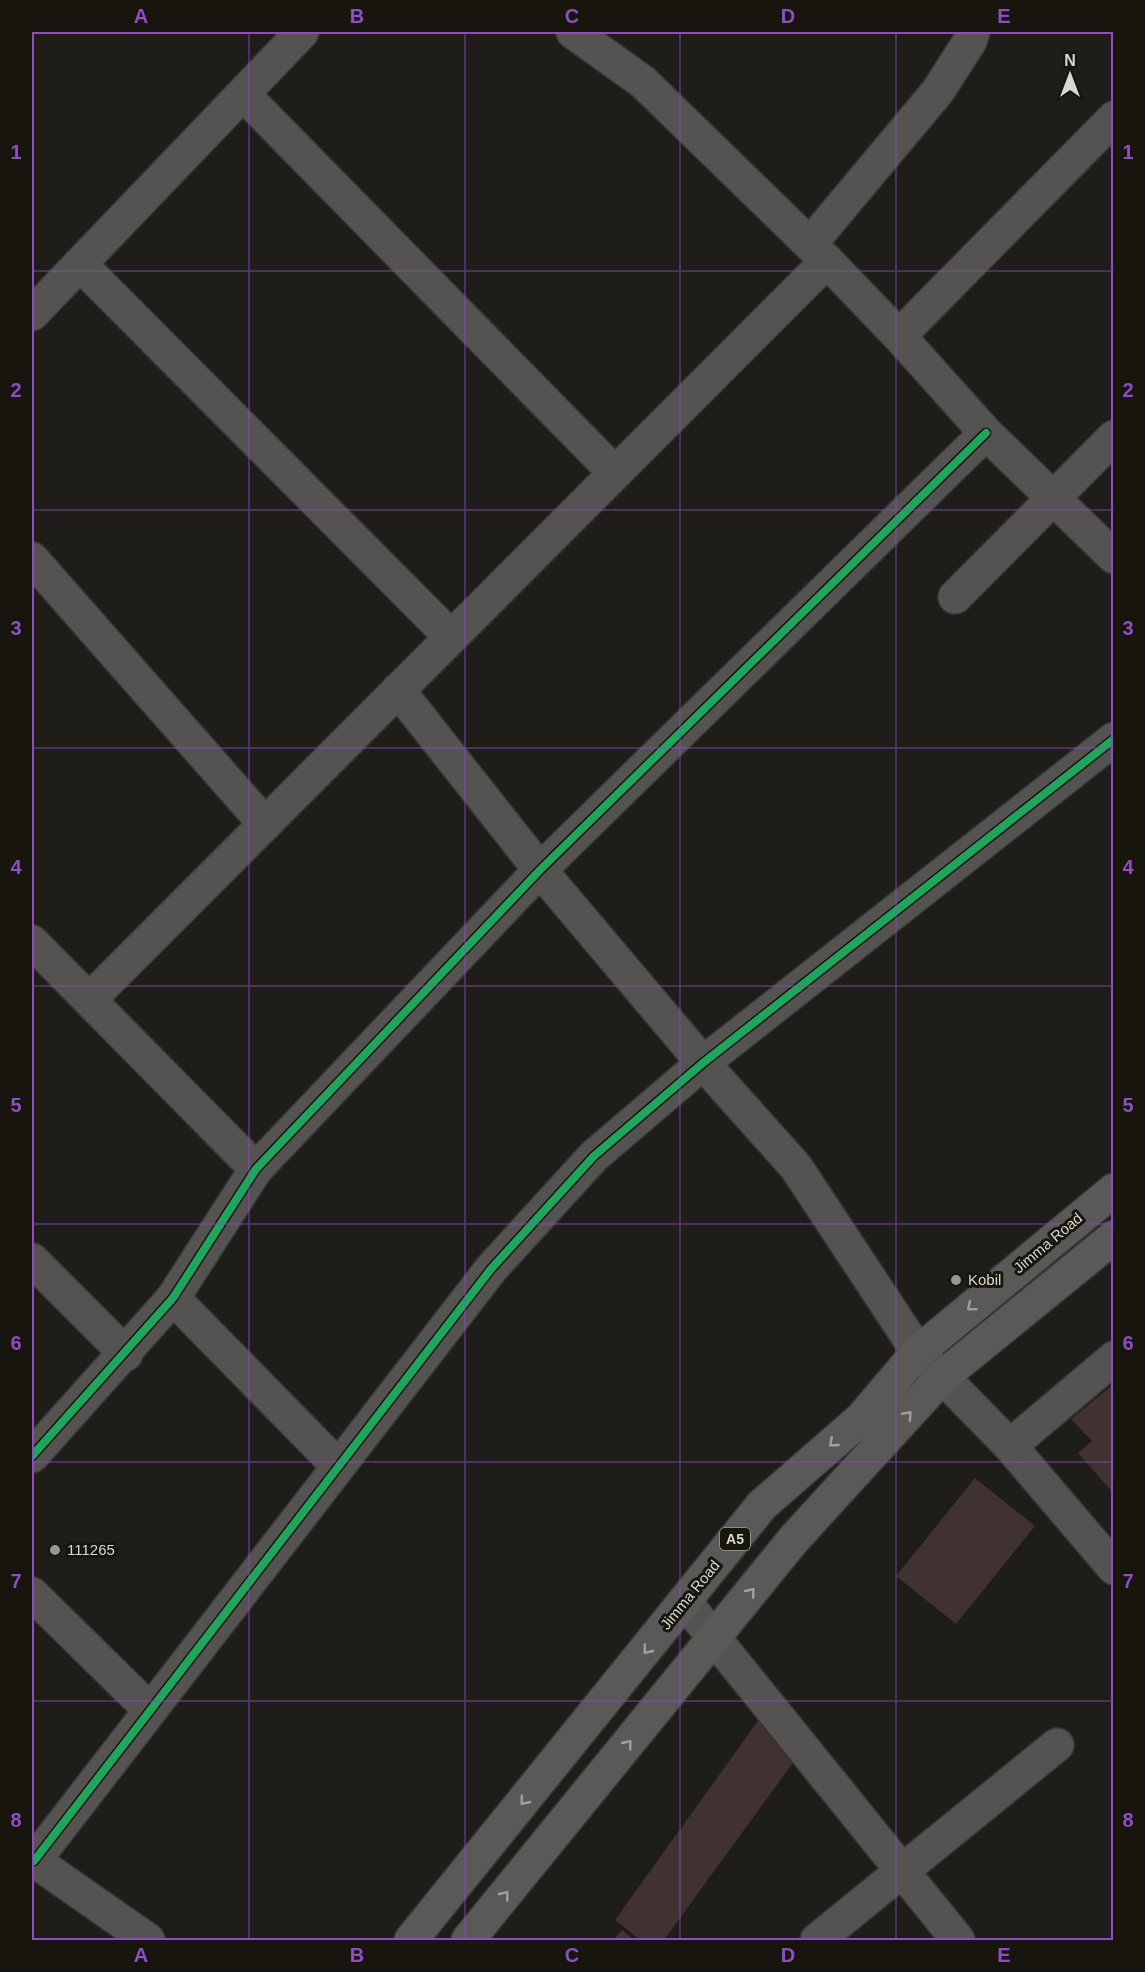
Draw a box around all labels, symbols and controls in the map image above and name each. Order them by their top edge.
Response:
text: A [134,5,148,27]
text: B [350,5,364,27]
text: C [565,5,579,27]
text: D [781,5,795,27]
text: E [997,5,1011,27]
north arrow [1040,45,1100,105]
text: N [1064,52,1076,69]
text: 1 [10,141,22,163]
text: 1 [1122,141,1134,163]
text: 2 [10,379,22,401]
text: 2 [1122,379,1134,401]
text: 3 [10,617,22,639]
text: 3 [1122,617,1134,639]
text: 4 [10,856,22,878]
text: 4 [1122,856,1134,878]
text: 5 [10,1094,22,1116]
text: 5 [1122,1094,1134,1116]
street label: Jimma Road [1010,1209,1085,1276]
place label: Kobil [968,1271,1001,1288]
marker: Kobil [949,1273,963,1287]
one-way arrow [967,1300,978,1311]
text: 6 [10,1332,22,1354]
text: 6 [1122,1332,1134,1354]
one-way arrow [901,1411,912,1422]
one-way arrow [829,1436,840,1447]
road number: A5 [720,1528,750,1550]
place label: 111265 [67,1541,115,1558]
marker: 111265 [48,1543,62,1557]
street label: Jimma Road [657,1557,723,1633]
text: 7 [10,1570,22,1592]
text: 7 [1122,1570,1134,1592]
one-way arrow [744,1588,755,1599]
one-way arrow [643,1643,654,1654]
one-way arrow [621,1740,632,1751]
one-way arrow [520,1794,531,1805]
text: 8 [10,1809,22,1831]
text: 8 [1122,1809,1134,1831]
one-way arrow [498,1891,509,1902]
text: A [134,1944,148,1966]
text: B [350,1944,364,1966]
text: C [565,1944,579,1966]
text: D [781,1944,795,1966]
text: E [997,1944,1011,1966]

